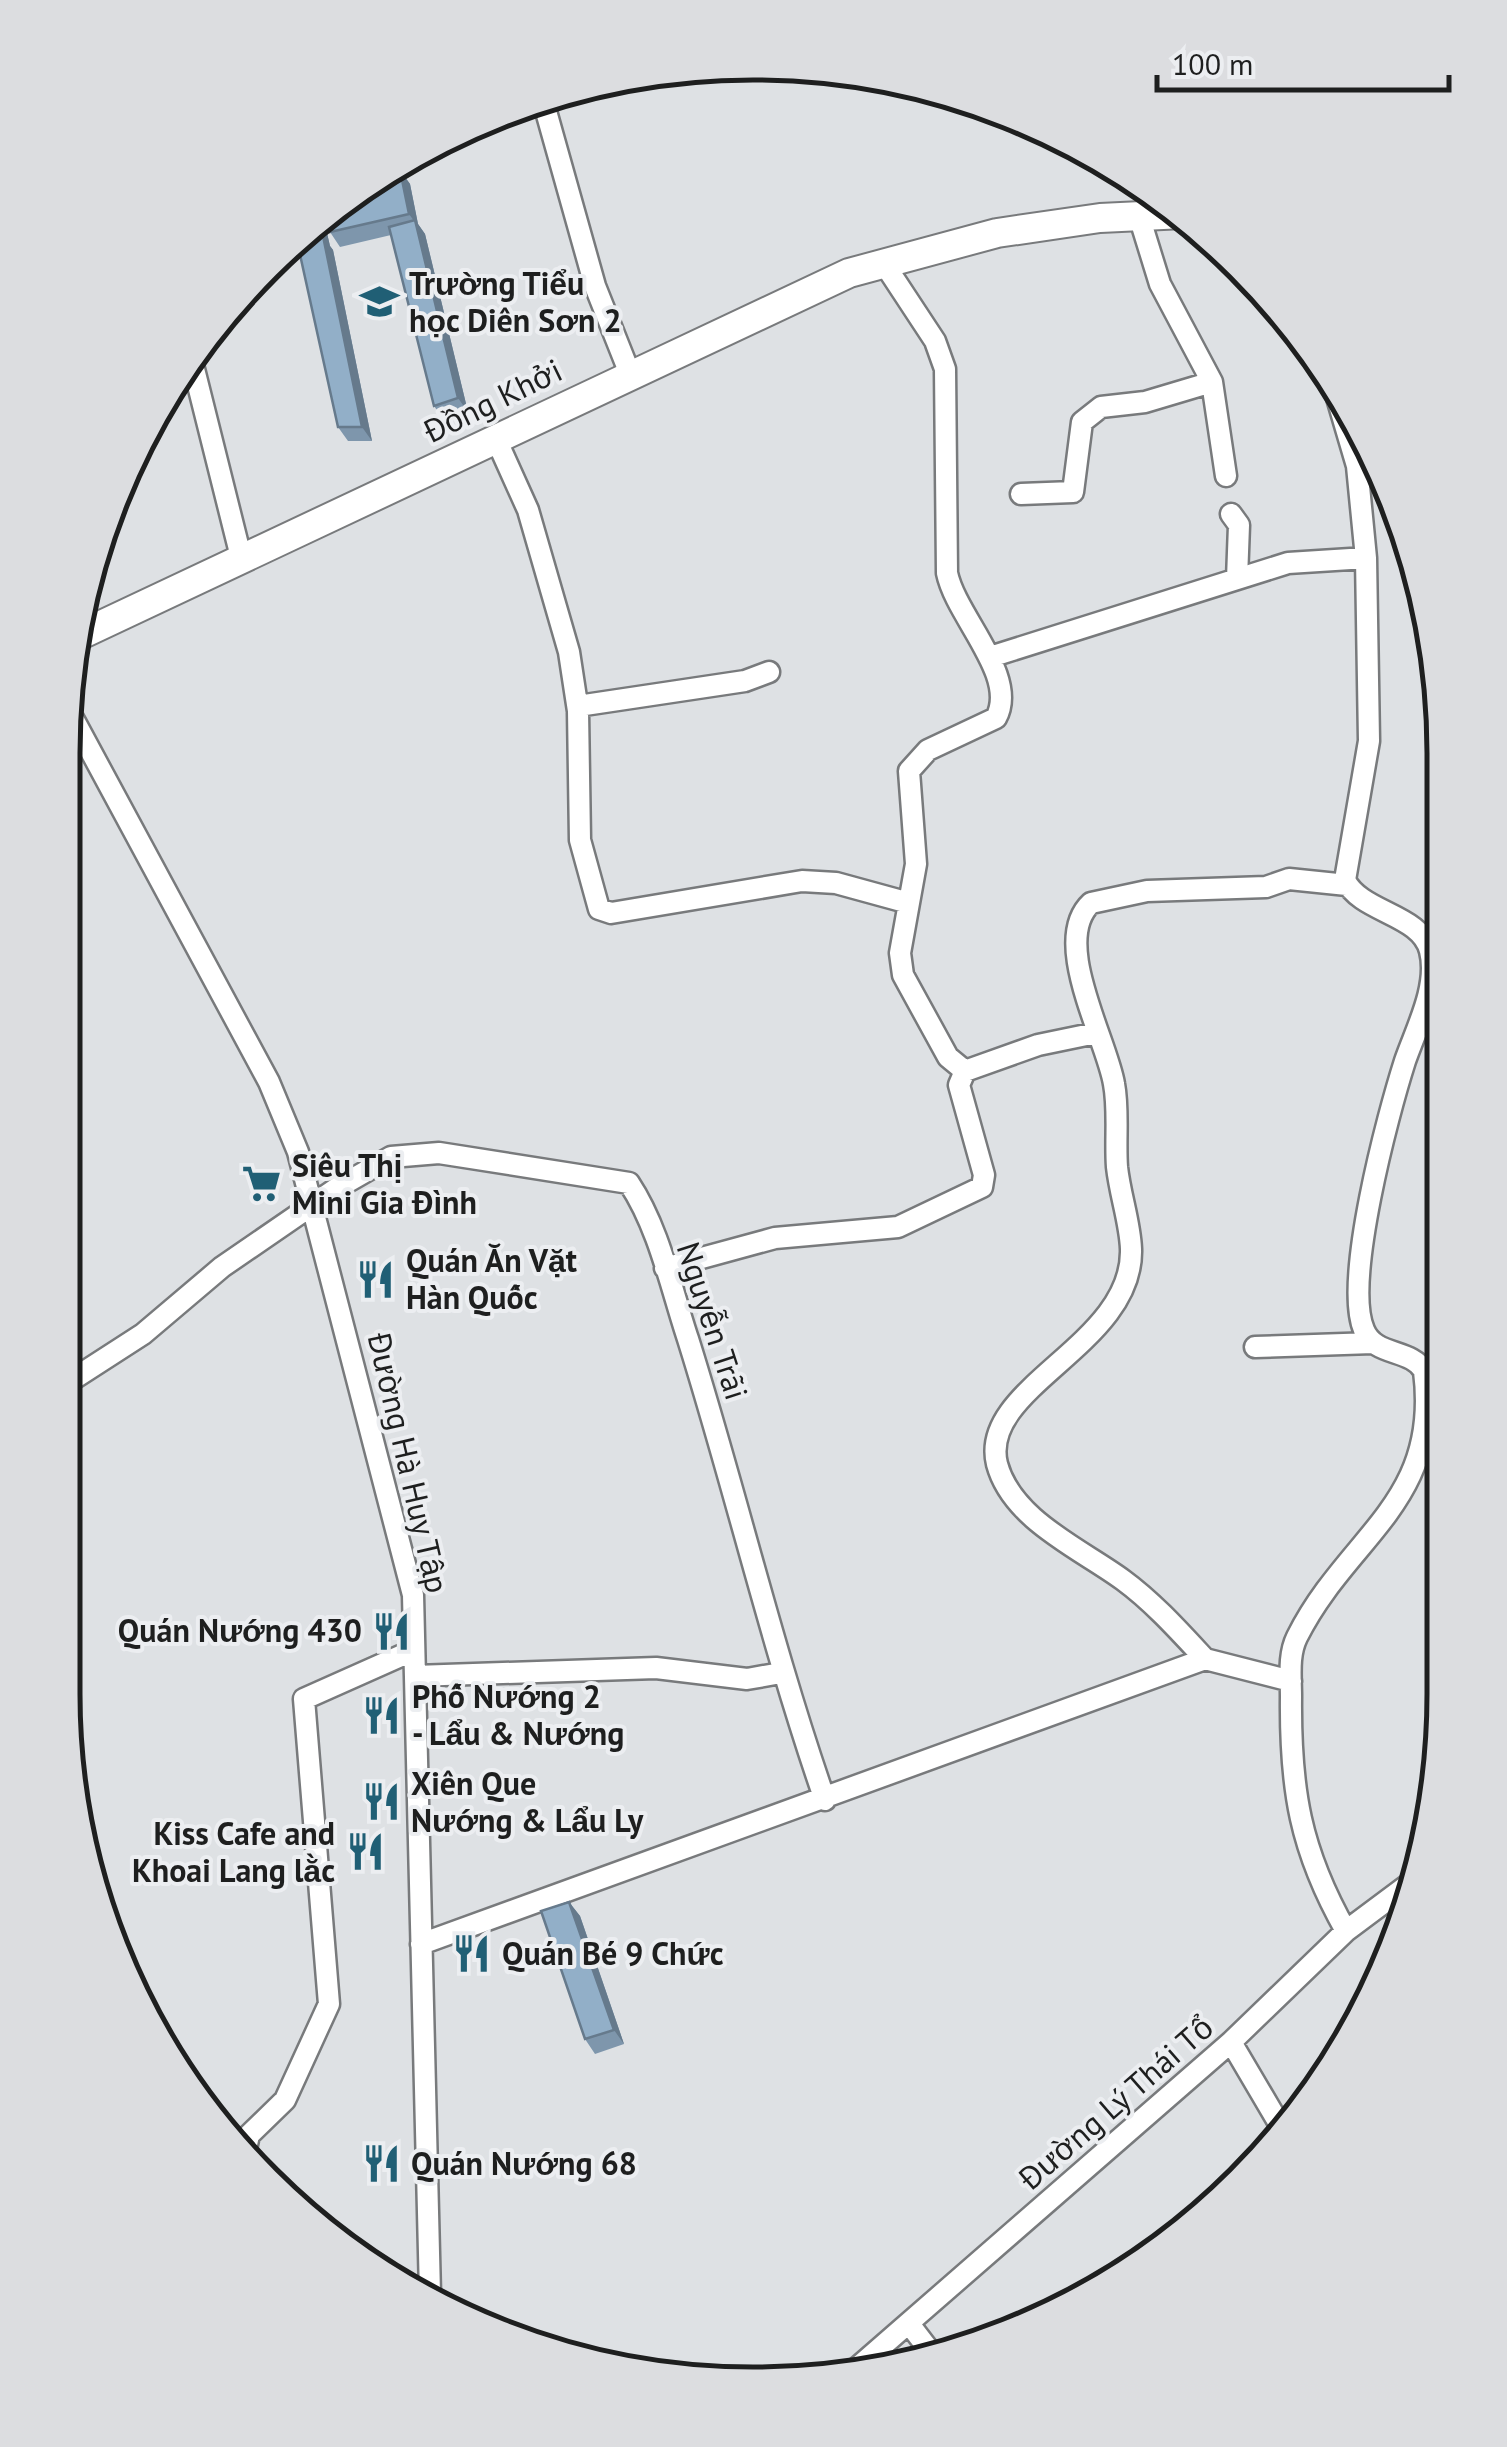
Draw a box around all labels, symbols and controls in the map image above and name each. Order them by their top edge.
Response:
scale bar [1157,30,1450,92]
text: 100 m [1172,44,1253,83]
place label: Trường Tiểu học Diên Sơn 2 [409,262,622,341]
school or university icon: Trường Tiểu học Diên Sơn 2 [358,281,400,323]
street label: Đồng Khởi [416,349,569,452]
place label: Siêu Thị Mini Gia Đình [292,1144,477,1223]
supermarket icon: Siêu Thị Mini Gia Đình [241,1163,283,1205]
street label: Nguyễn Trãi [668,1236,758,1405]
place label: Quán Ăn Vặt Hàn Quốc [406,1239,578,1318]
restaurant icon: Quán Ăn Vặt Hàn Quốc [355,1258,397,1300]
street label: Đường Hà Huy Tập [358,1328,459,1597]
place label: Quán Nướng 430 [118,1609,362,1651]
restaurant icon: Quán Nướng 430 [371,1610,413,1652]
place label: Phố Nướng 2 - Lẩu & Nướng [412,1675,624,1754]
restaurant icon: Phố Nướng 2 - Lẩu & Nướng [361,1694,403,1736]
place label: Xiên Que Nướng & Lẩu Ly [411,1762,644,1841]
restaurant icon: Xiên Que Nướng & Lẩu Ly [360,1781,402,1823]
place label: Kiss Cafe and Khoai Lang lằc [132,1812,335,1891]
restaurant icon: Kiss Cafe and Khoai Lang lằc [344,1831,386,1873]
place label: Quán Bé 9 Chức [502,1932,724,1974]
restaurant icon: Quán Bé 9 Chức [451,1933,493,1975]
street label: Đường Lý Thái Tổ [1009,2006,1221,2199]
place label: Quán Nướng 68 [411,2142,637,2184]
restaurant icon: Quán Nướng 68 [360,2143,402,2185]

